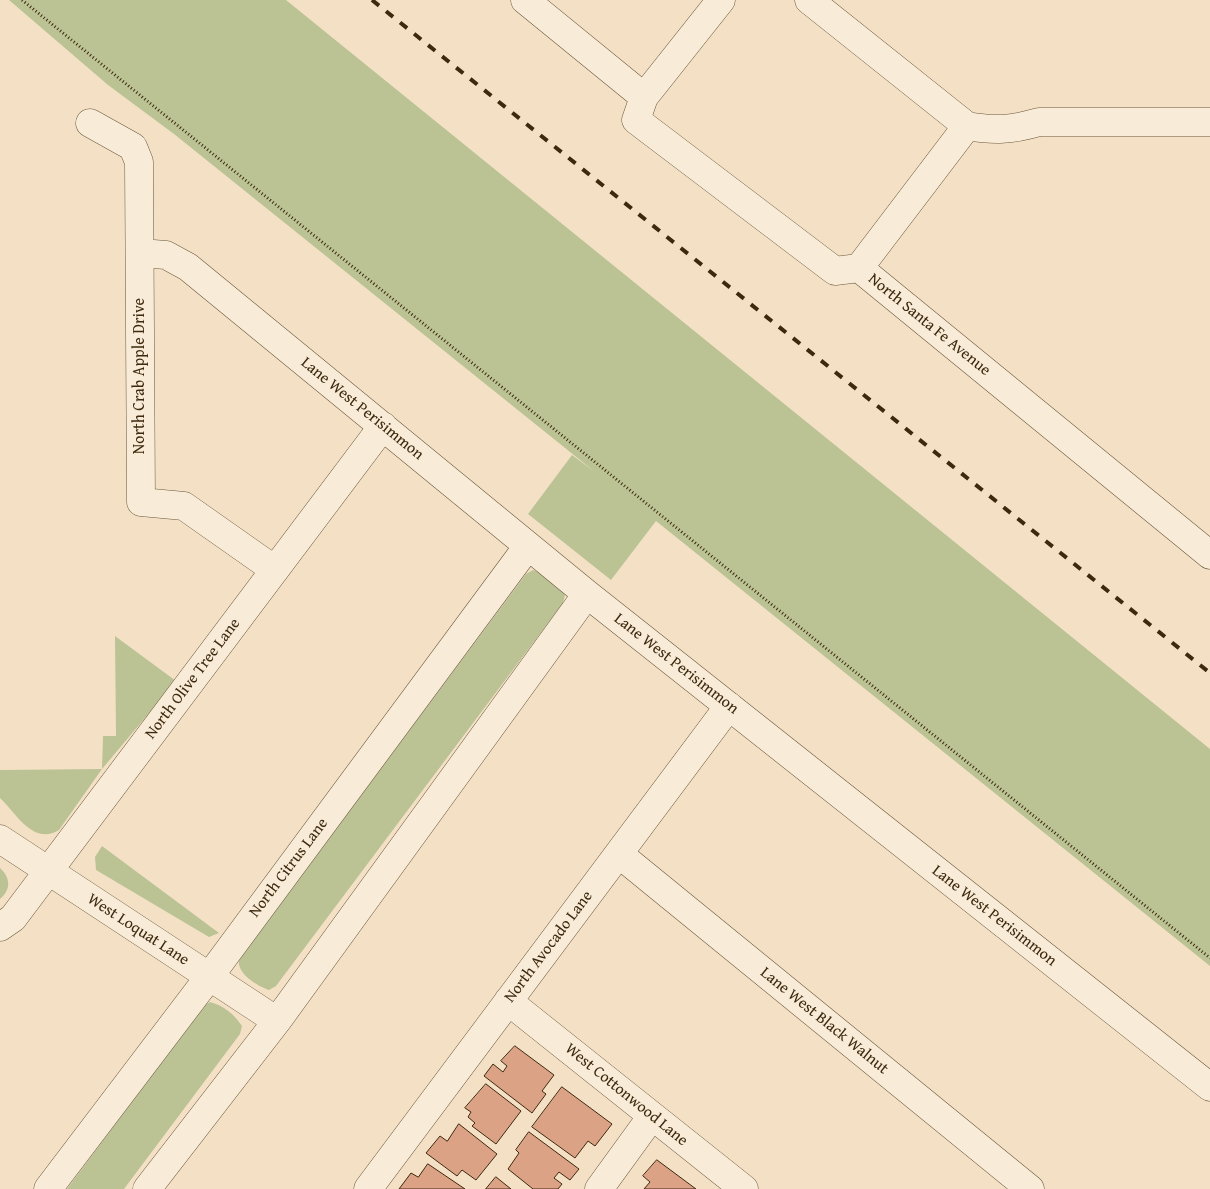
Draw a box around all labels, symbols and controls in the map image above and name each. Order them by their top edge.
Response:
street label: North Santa Fe Avenue [864,270,994,380]
street label: North Crab Apple Drive [130,298,150,454]
street label: Lane West Perisimmon [297,353,427,465]
street label: Lane West Perisimmon [610,609,742,719]
street label: North Olive Tree Lane [141,615,245,743]
street label: North Citrus Lane [245,815,333,921]
street label: Lane West Perisimmon [928,861,1060,971]
street label: North Avocado Lane [501,887,597,1007]
street label: West Loquat Lane [83,890,193,970]
street label: Lane West Black Walnut [756,963,892,1079]
street label: West Cottonwood Lane [561,1039,691,1151]

